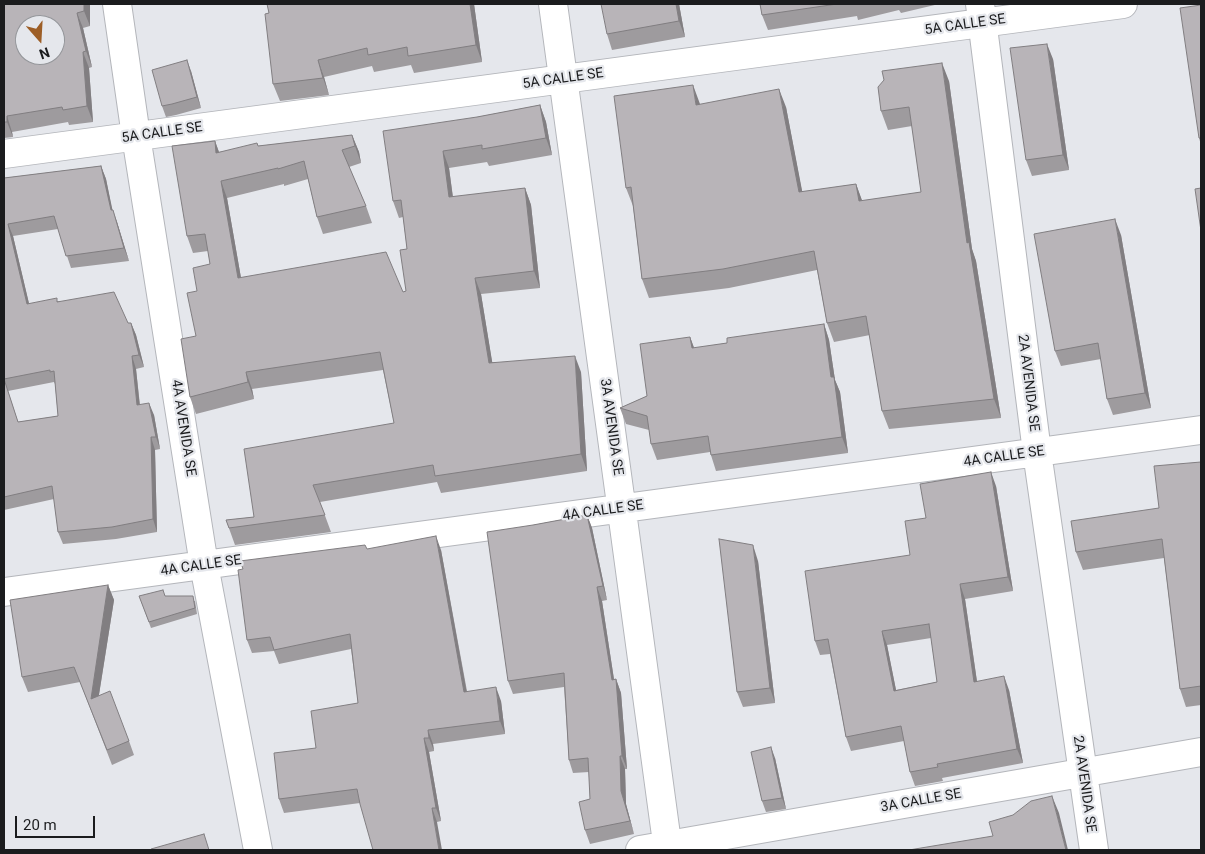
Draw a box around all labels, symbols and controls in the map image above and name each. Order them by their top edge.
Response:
street label: 5A CALLE SE [923,11,1007,39]
north arrow [15,15,65,65]
text: N [37,44,52,62]
street label: 5A CALLE SE [521,65,605,93]
street label: 5A CALLE SE [120,119,204,147]
street label: 2A AVENIDA SE [1014,334,1042,432]
street label: 4A AVENIDA SE [167,378,199,478]
street label: 3A AVENIDA SE [596,378,626,476]
street label: 4A CALLE SE [962,443,1046,471]
street label: 4A CALLE SE [561,497,645,525]
street label: 4A CALLE SE [159,552,243,580]
street label: 2A AVENIDA SE [1069,735,1099,833]
street label: 3A CALLE SE [879,786,963,816]
scale bar [18,806,98,838]
text: 20 m [23,816,57,834]

